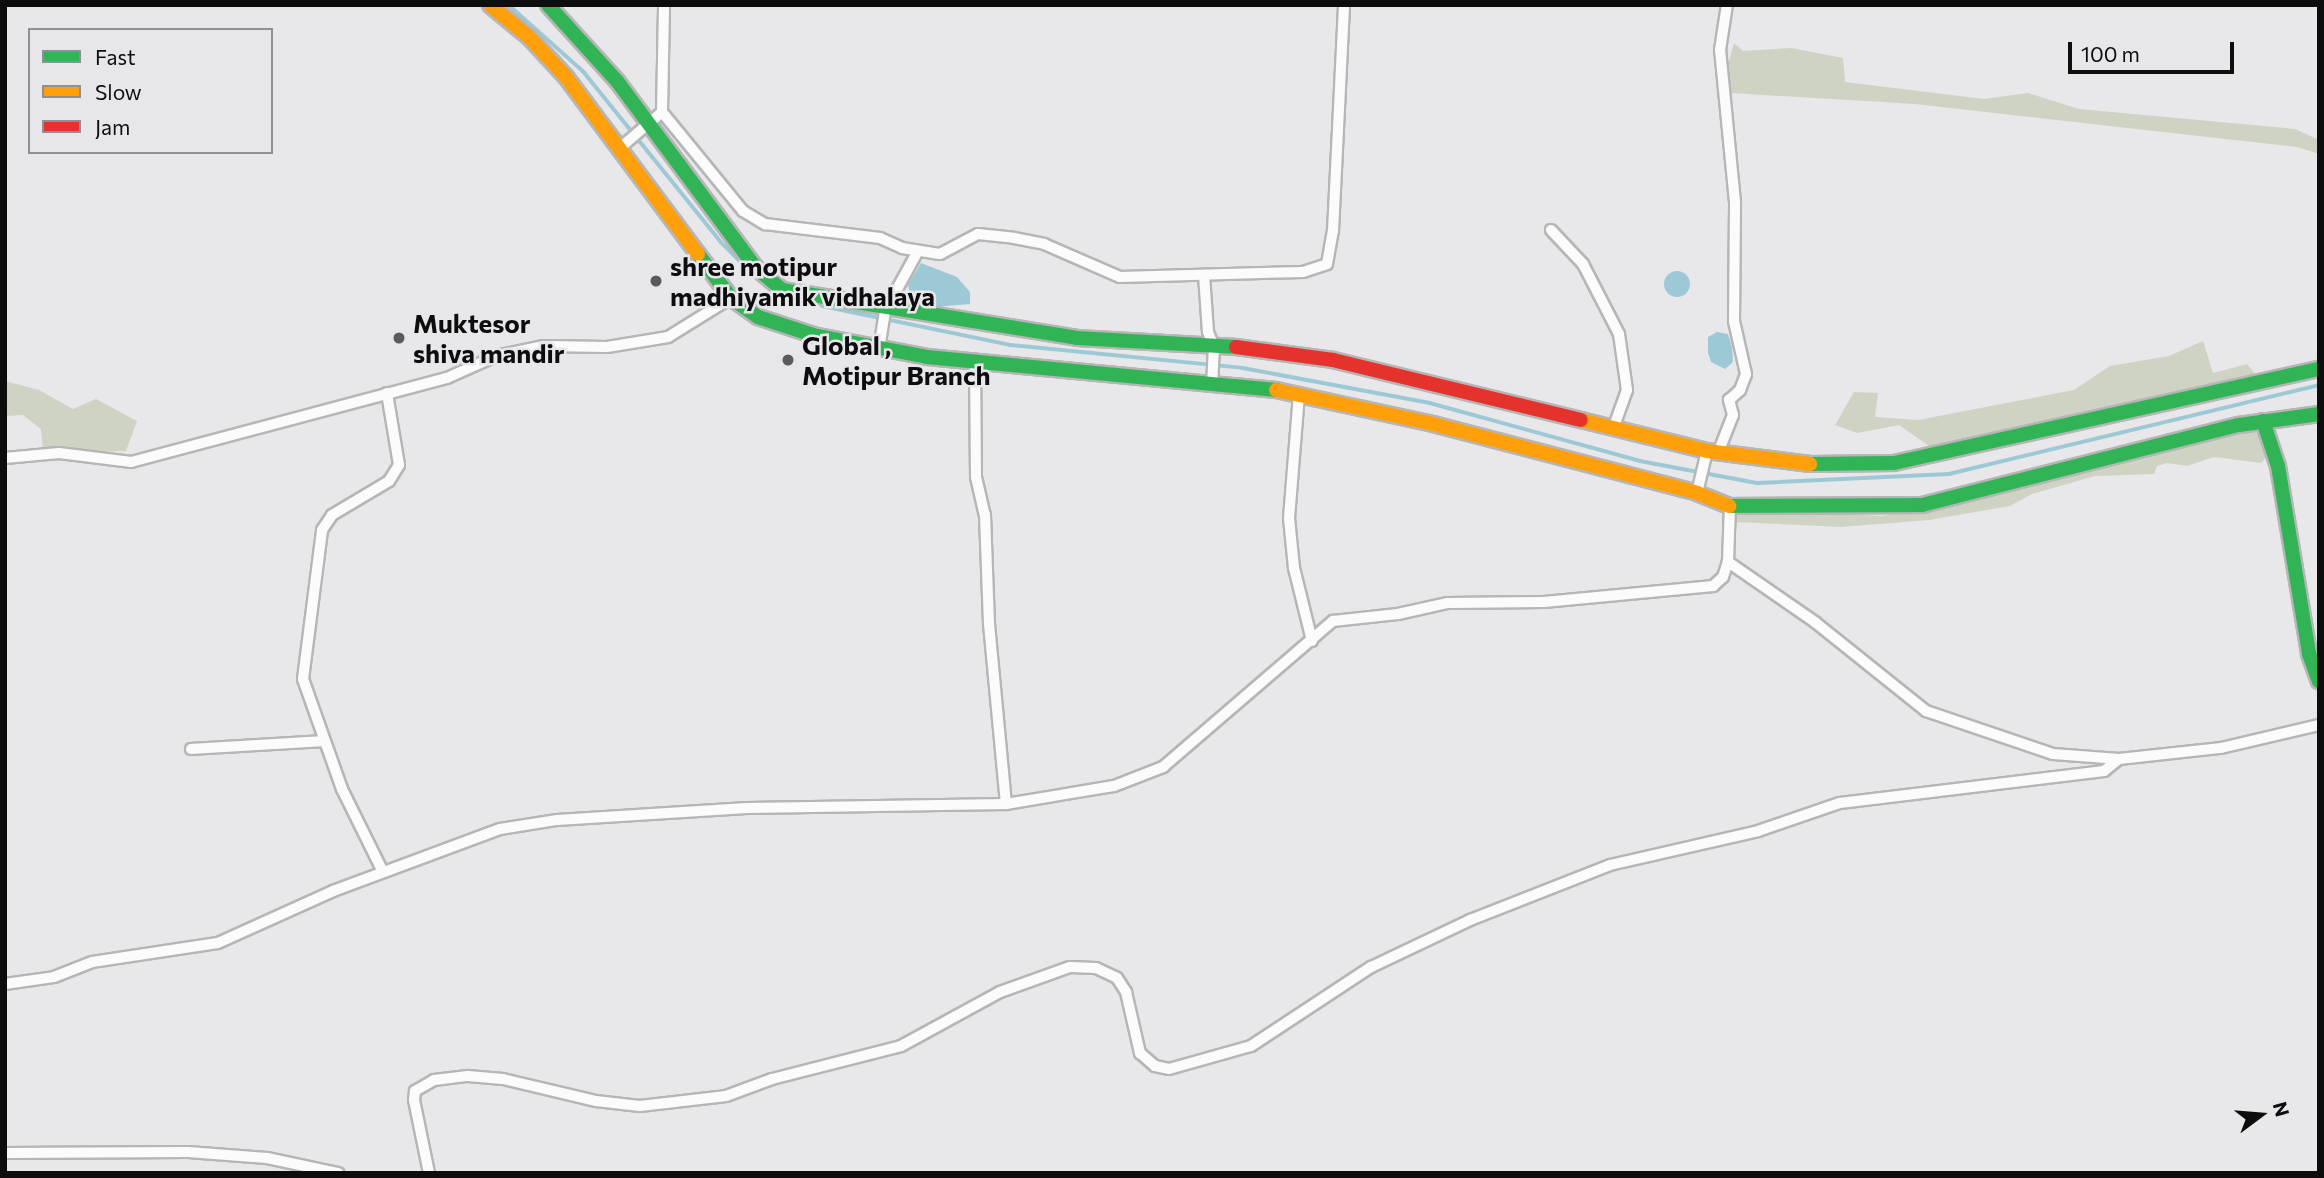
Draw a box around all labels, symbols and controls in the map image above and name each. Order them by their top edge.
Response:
legend [28,28,273,154]
scale bar [2072,28,2238,72]
text: 100 m [2081,41,2140,66]
text: Fast [95,44,136,69]
text: Slow [95,79,142,104]
text: Jam [95,114,130,139]
place label: shree motipur madhiyamik vidhalaya [670,250,935,312]
marker: shree motipur madhiyamik vidhalaya [648,273,664,289]
place label: Muktesor shiva mandir [413,307,565,368]
place label: Global , Motipur Branch [802,329,991,390]
marker: Muktesor shiva mandir [391,330,407,346]
marker: Global , Motipur Branch [780,352,796,368]
north arrow [2226,1080,2296,1150]
text: N [2269,1099,2295,1119]

